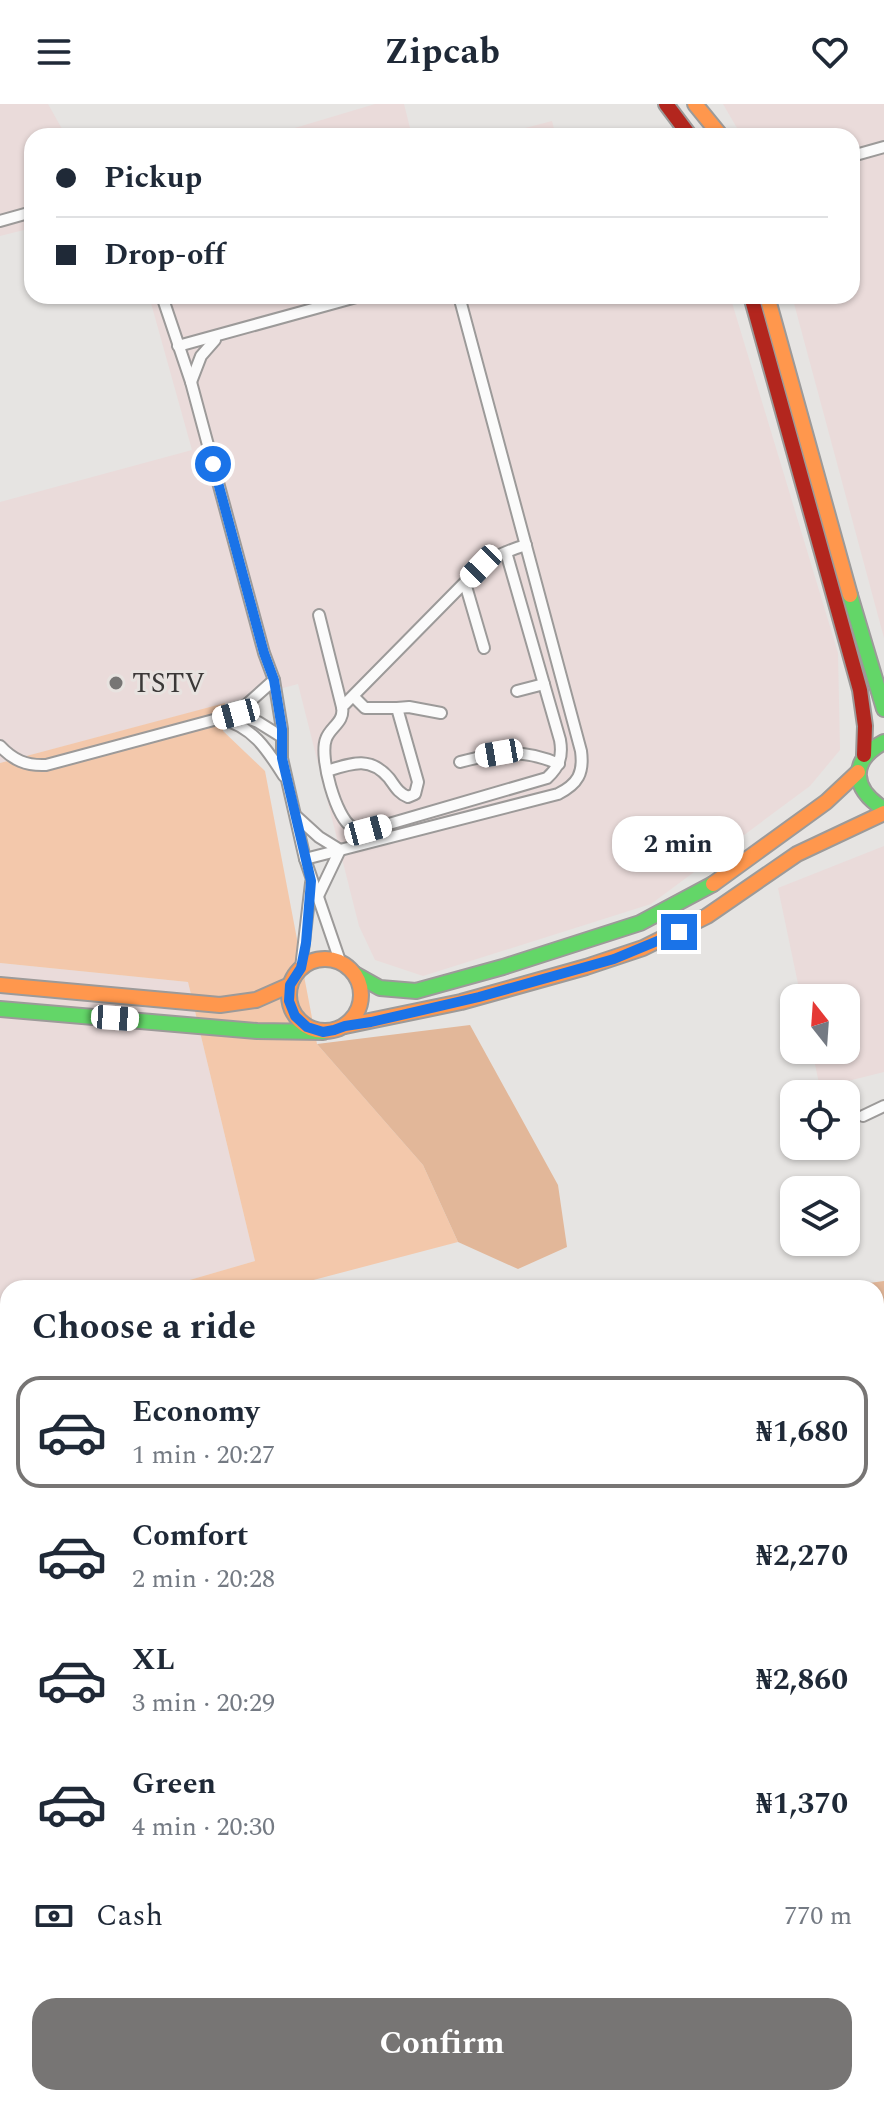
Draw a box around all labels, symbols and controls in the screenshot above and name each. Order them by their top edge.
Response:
text: Zipcab [384,25,500,80]
icon: menu [32,30,76,74]
icon: heart [808,30,852,74]
text: Pickup [104,155,202,201]
text: Drop-off [104,232,225,278]
route start [195,446,231,482]
car [456,540,506,592]
place label: TSTV [132,662,205,705]
marker: TSTV [107,674,125,692]
car [210,696,262,732]
car [473,737,525,769]
car [342,812,394,848]
callout: 2 min [613,816,745,872]
text: 2 min [643,824,713,864]
route end [661,914,697,950]
north arrow [780,984,860,1064]
map controls [780,984,860,1256]
car [90,1004,140,1032]
button: locate [780,1080,860,1160]
button: layers [780,1176,860,1256]
text: Choose a ride [32,1300,256,1355]
text: Economy [132,1389,259,1435]
icon: car [36,1396,108,1468]
text: ₦1,680 [756,1409,848,1455]
text: 1 min · 20:27 [132,1435,275,1475]
text: Comfort [132,1513,248,1559]
icon: car [36,1520,108,1592]
text: ₦2,270 [756,1533,848,1579]
text: 2 min · 20:28 [132,1559,275,1599]
text: XL [132,1637,175,1683]
icon: car [36,1644,108,1716]
text: ₦2,860 [756,1657,848,1703]
text: 3 min · 20:29 [132,1683,275,1723]
text: Green [132,1761,216,1807]
icon: car [36,1768,108,1840]
text: ₦1,370 [756,1781,848,1827]
text: 4 min · 20:30 [132,1807,275,1847]
text: Cash [96,1893,163,1939]
icon: cash [32,1894,76,1938]
text: 770 m [784,1896,852,1936]
button: Confirm [32,1998,852,2090]

